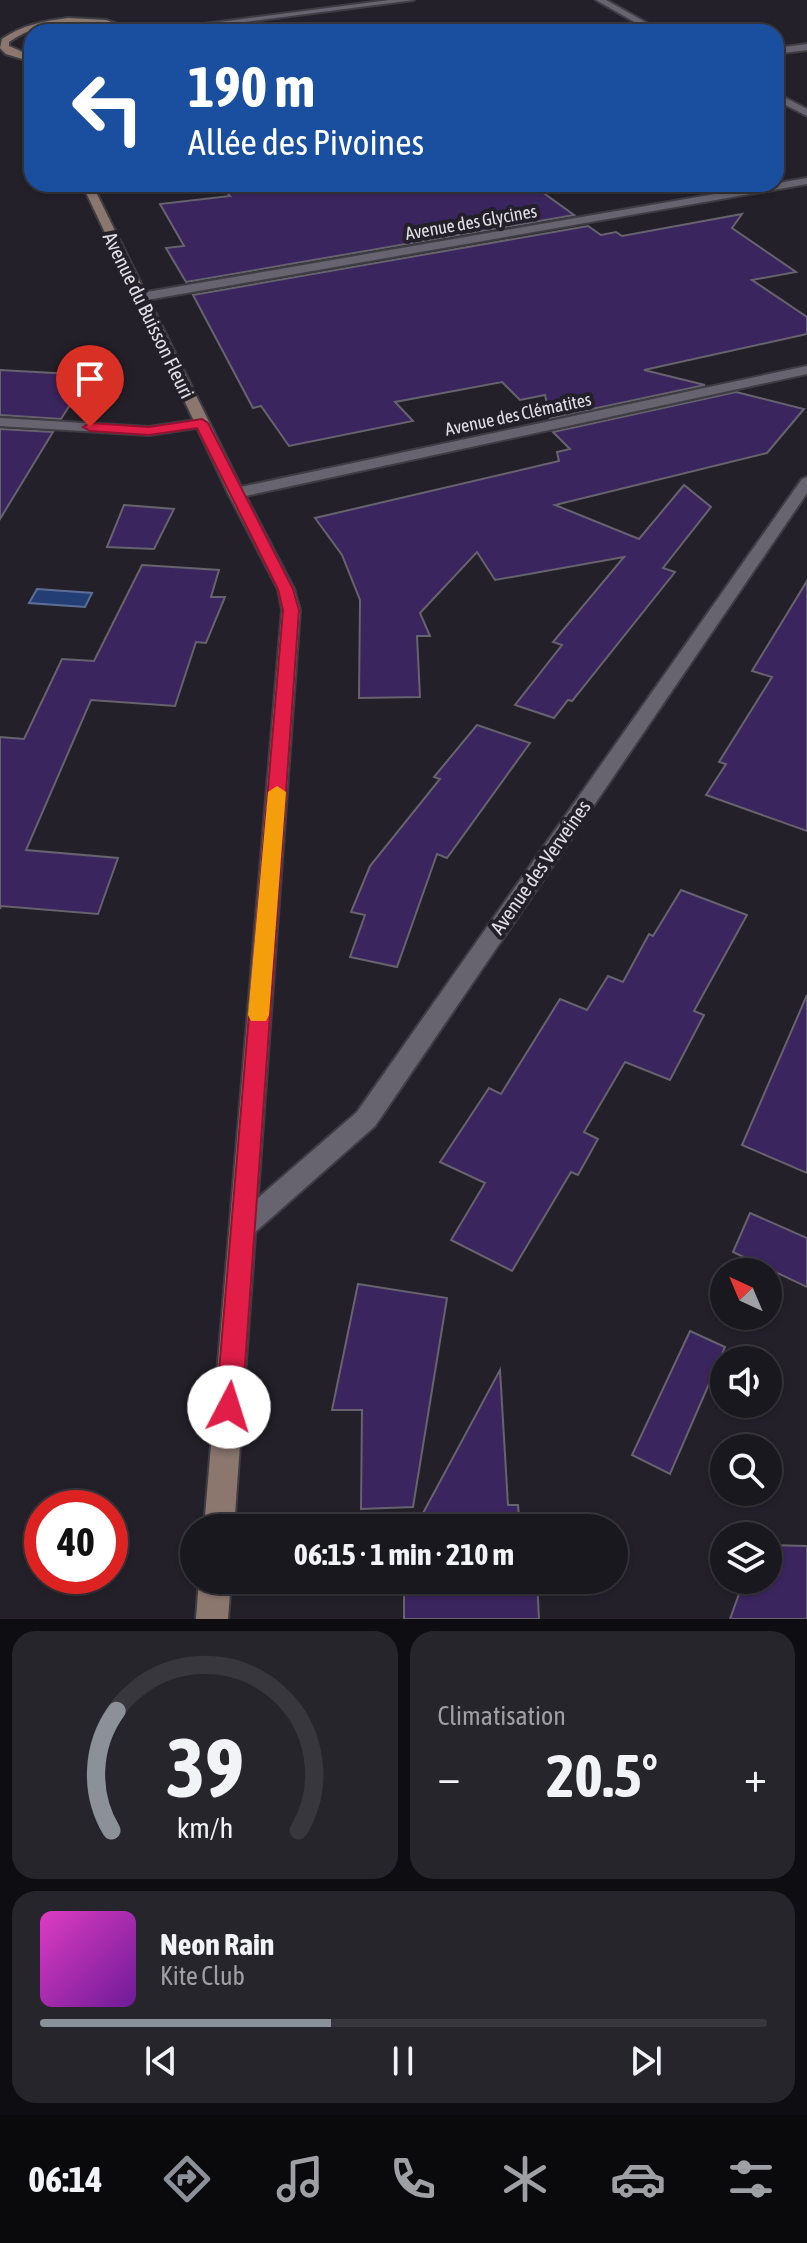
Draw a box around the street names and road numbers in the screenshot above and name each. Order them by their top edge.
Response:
street label: Avenue des Glycines [404,200,538,244]
street label: Avenue du Buisson Fleuri [99,228,199,402]
street label: Avenue des Clématites [443,388,593,440]
street label: Avenue des Verveines [485,796,595,938]

